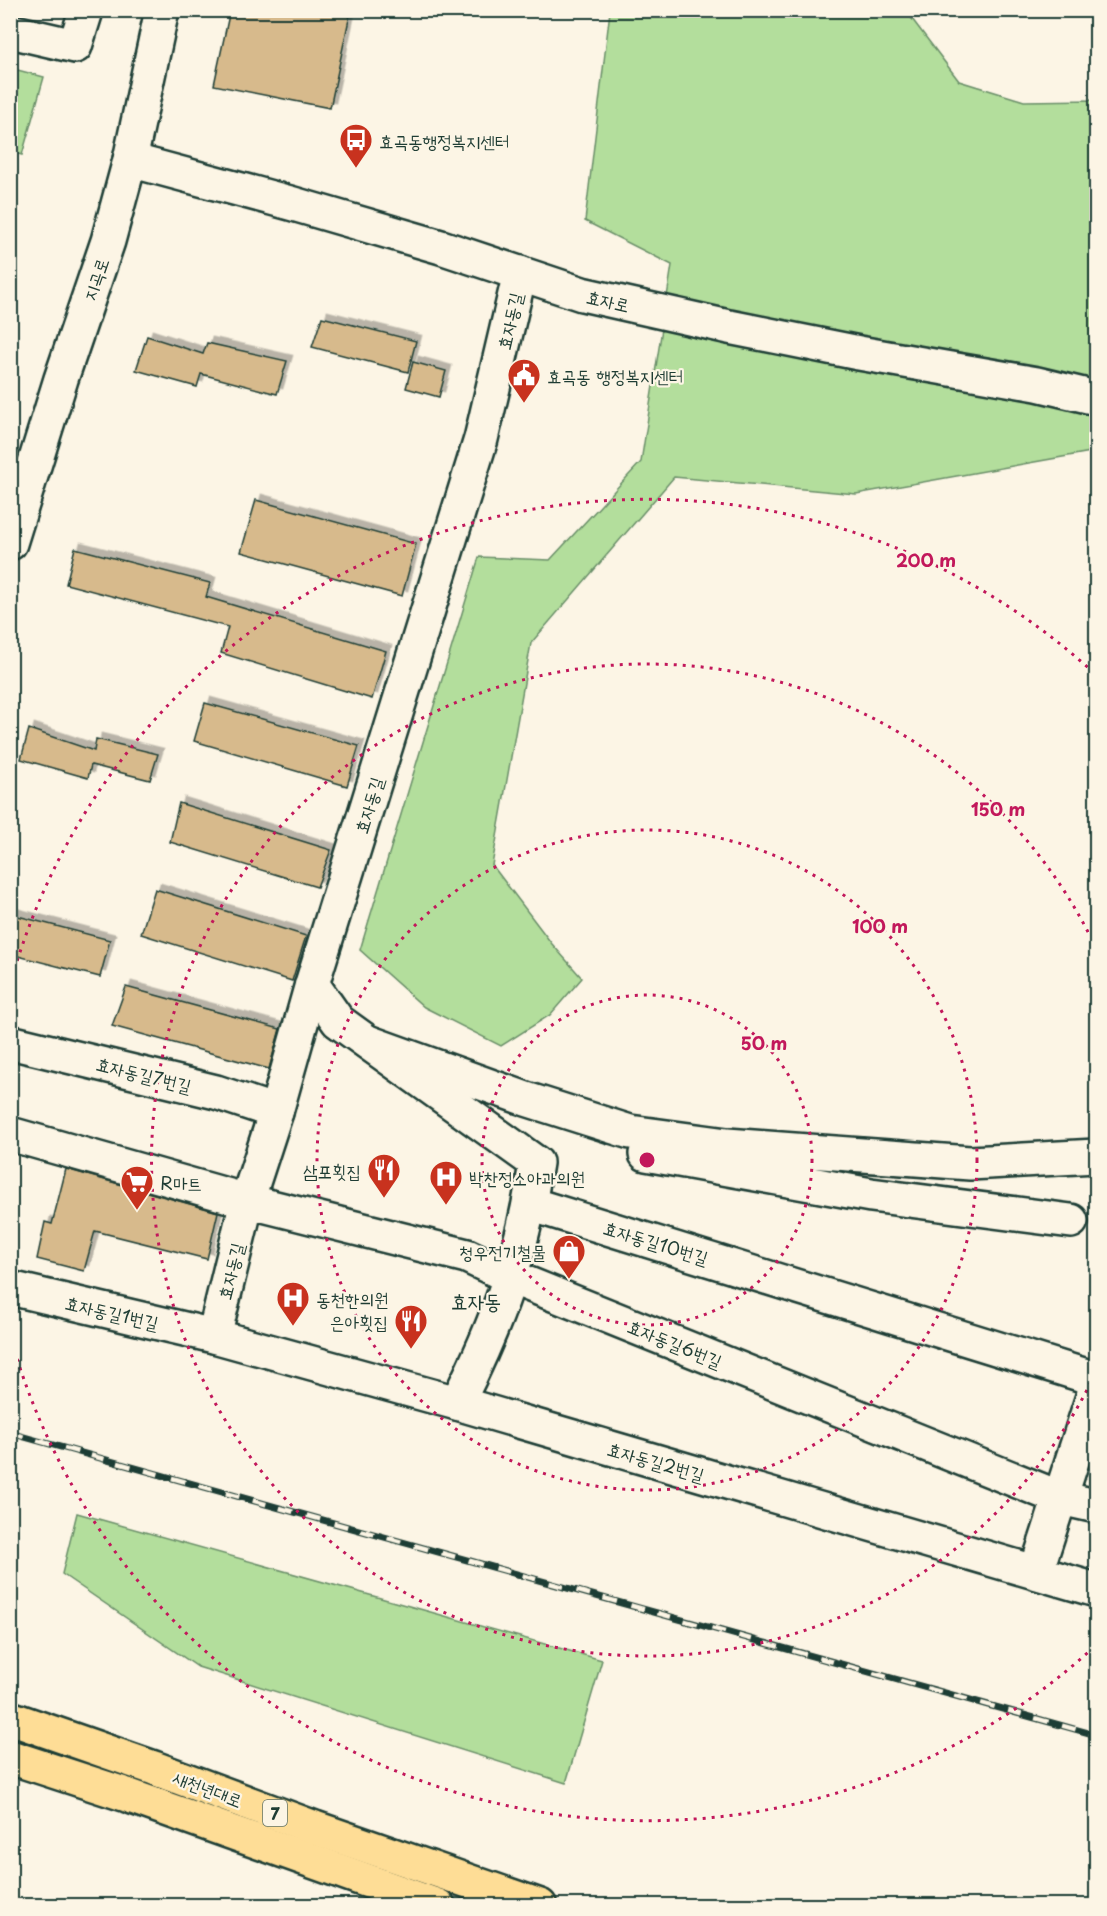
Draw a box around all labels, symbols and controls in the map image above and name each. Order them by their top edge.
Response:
bus stop icon: 효곡동행정복지센터 [338,122,374,169]
place label: 효곡동행정복지센터 [379,127,509,154]
street label: 지곡로 [75,254,115,304]
street label: 효자로 [584,282,632,318]
street label: 효자동길 [489,289,529,352]
public building icon: 효곡동 행정복지센터 [506,357,542,404]
place label: 효곡동 행정복지센터 [547,362,683,389]
text: 200 m [896,546,956,573]
street label: 효자동길 [347,773,390,837]
text: 150 m [971,795,1025,822]
text: 100 m [852,912,908,939]
text: 50 m [741,1029,787,1056]
street label: 효자동길7번길 [94,1049,195,1099]
centre of rings [637,1150,657,1170]
restaurant icon: 삼포횟집 [366,1152,402,1199]
place label: 삼포횟집 [303,1157,361,1184]
hospital icon: 박찬정소아과의원 [428,1159,464,1206]
supermarket icon: R마트 [119,1164,155,1211]
place label: 박찬정소아과의원 [469,1164,585,1191]
place label: R마트 [160,1169,202,1196]
street label: 효자동길10번길 [600,1213,712,1271]
shop icon: 청우전기철물 [551,1233,587,1280]
place label: 청우전기철물 [459,1238,546,1265]
street label: 효자동길 [210,1239,250,1302]
hospital icon: 동천한의원 [275,1280,311,1327]
district label: 효자동 [451,1284,501,1316]
place label: 동천한의원 [316,1285,388,1312]
street label: 효자동길1번길 [63,1288,162,1336]
restaurant icon: 은아횟집 [393,1303,429,1350]
place label: 은아횟집 [330,1308,388,1335]
street label: 효자동길6번길 [624,1312,727,1374]
street label: 효자동길2번길 [604,1434,708,1488]
street label: 새천년대로 [169,1762,247,1814]
road number: 7 [263,1800,287,1826]

